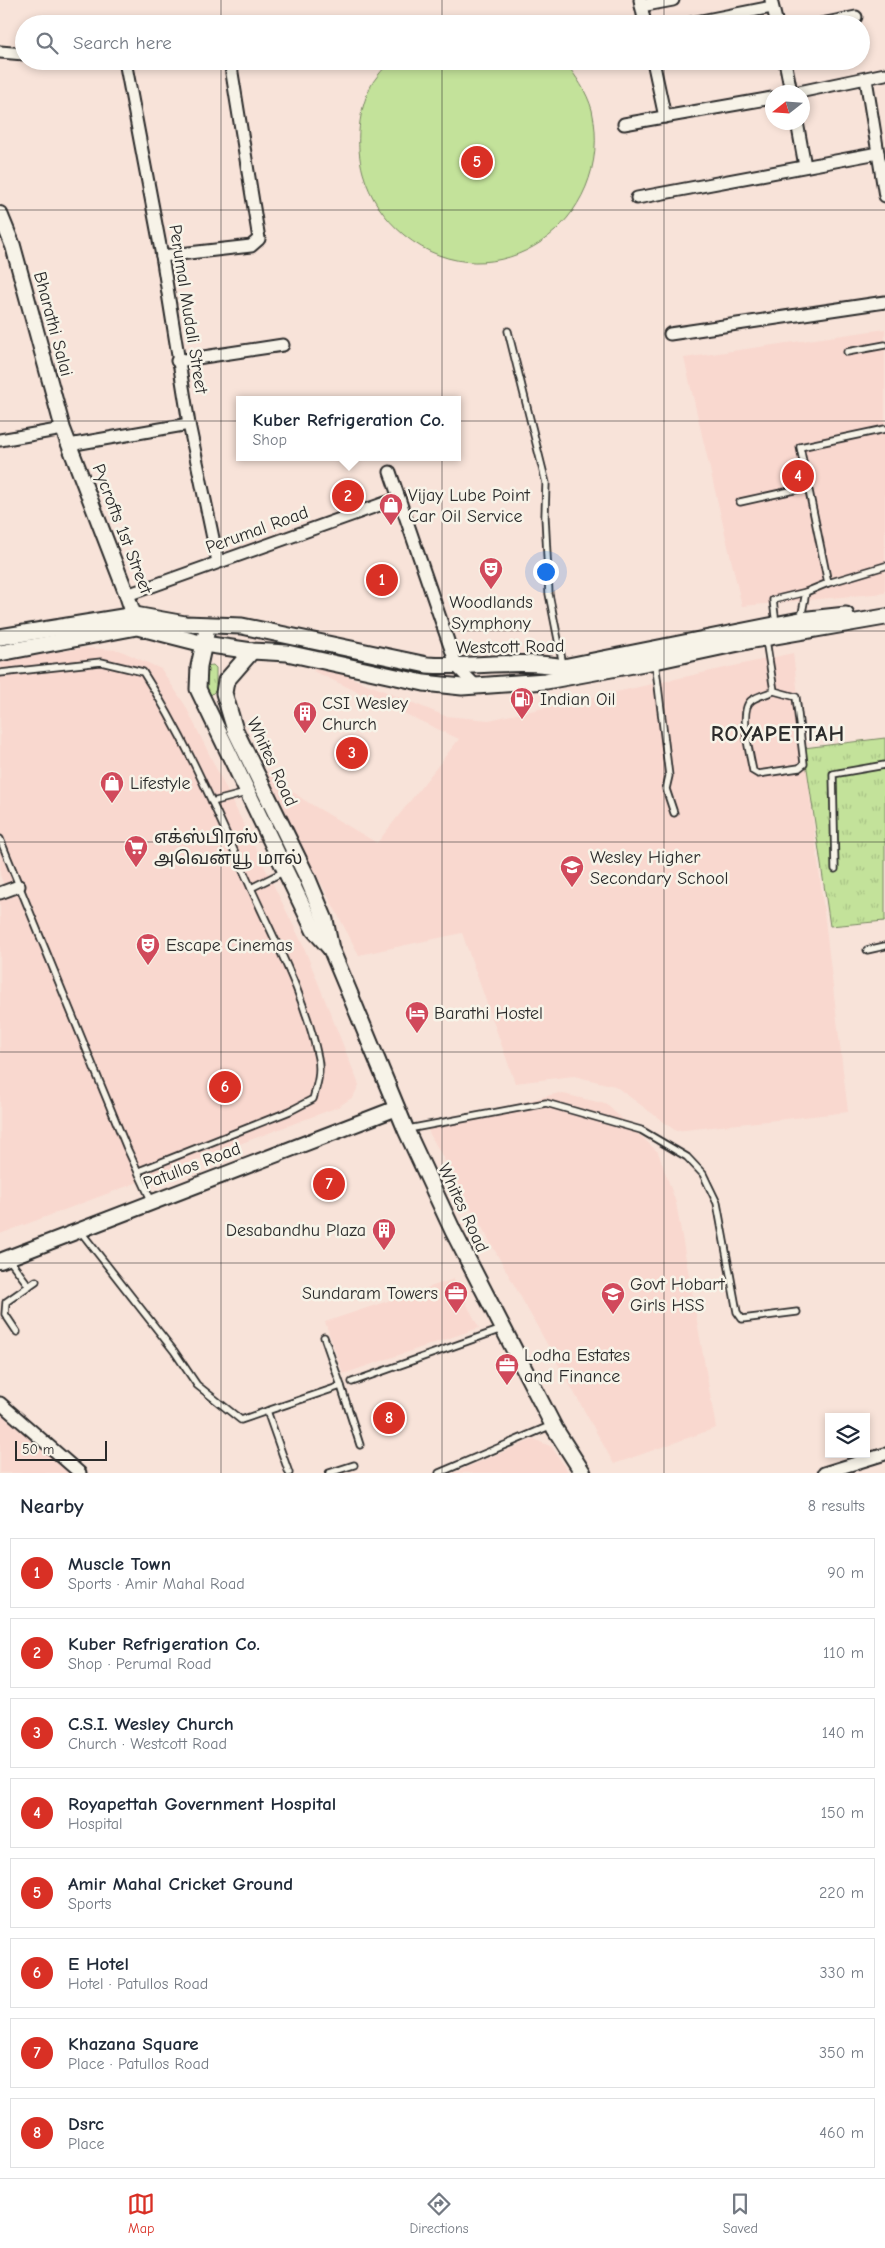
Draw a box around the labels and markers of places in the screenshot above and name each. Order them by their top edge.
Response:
pin: 5 [461,143,493,181]
pin: 4 [782,457,814,495]
pin: 2 [332,477,364,515]
place label: Vijay Lube Point Car Oil Service [408,485,531,527]
shop icon: Vijay Lube Point Car Oil Service [378,492,404,526]
theatre icon: Woodlands Symphony [478,556,504,590]
pin: 1 [366,561,398,599]
place label: Woodlands Symphony [449,592,533,634]
fuel station icon: Indian Oil [509,686,535,720]
place label: Indian Oil [540,689,616,710]
place label: CSI Wesley Church [322,693,409,735]
building icon: CSI Wesley Church [292,700,318,734]
pin: 3 [336,734,368,772]
shop icon: Lifestyle [99,770,125,804]
place label: Lifestyle [130,773,190,794]
place label: எக்ஸ்பிரஸ் அவென்யூ மால் [154,827,302,870]
supermarket icon: எக்ஸ்பிரஸ் அவென்யூ மால் [123,834,149,868]
place label: Wesley Higher Secondary School [590,847,728,889]
school or university icon: Wesley Higher Secondary School [559,854,585,888]
theatre icon: Escape Cinemas [135,932,161,966]
place label: Escape Cinemas [166,935,293,956]
hotel icon: Barathi Hostel [404,1000,430,1034]
place label: Barathi Hostel [434,1003,543,1024]
pin: 6 [209,1068,241,1106]
pin: 7 [313,1165,345,1203]
building icon: Desabandhu Plaza [371,1217,397,1251]
place label: Desabandhu Plaza [226,1220,366,1241]
place label: Govt Hobart Girls HSS [630,1274,725,1316]
office icon: Sundaram Towers [443,1280,469,1314]
school or university icon: Govt Hobart Girls HSS [600,1281,626,1315]
place label: Sundaram Towers [302,1283,438,1304]
place label: Lodha Estates and Finance [524,1345,630,1387]
office icon: Lodha Estates and Finance [494,1352,520,1386]
pin: 8 [373,1399,405,1437]

